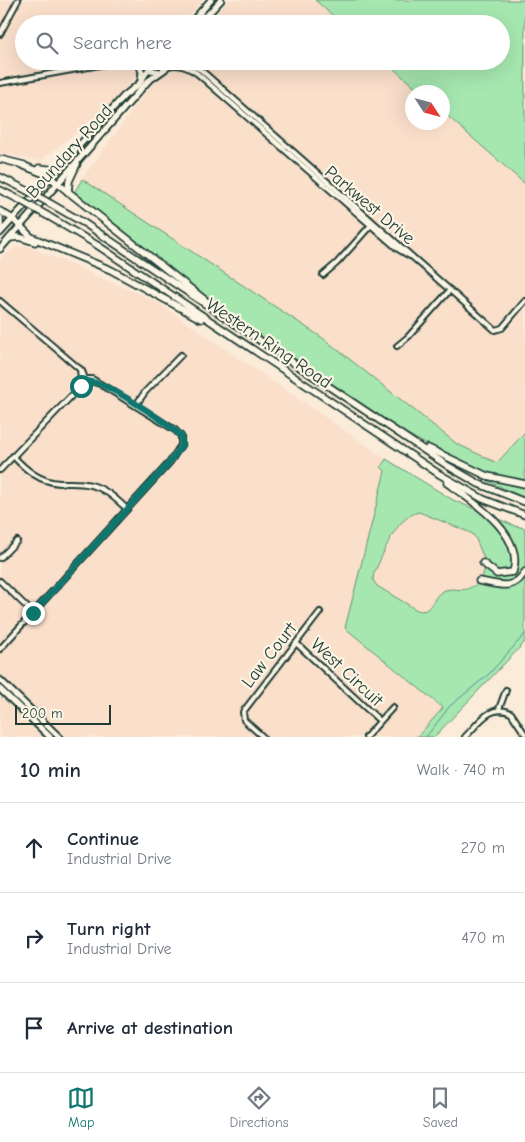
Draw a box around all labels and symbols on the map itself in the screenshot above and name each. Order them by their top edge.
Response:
north arrow [405,85,450,130]
street label: Boundary Road [22,100,117,202]
street label: Parkwest Drive [320,162,419,249]
street label: Western Ring Road [202,294,335,393]
route start [70,375,93,398]
route end [22,602,45,625]
street label: Law Court [237,618,302,692]
street label: West Circuit [306,634,388,712]
scale bar [15,702,111,725]

